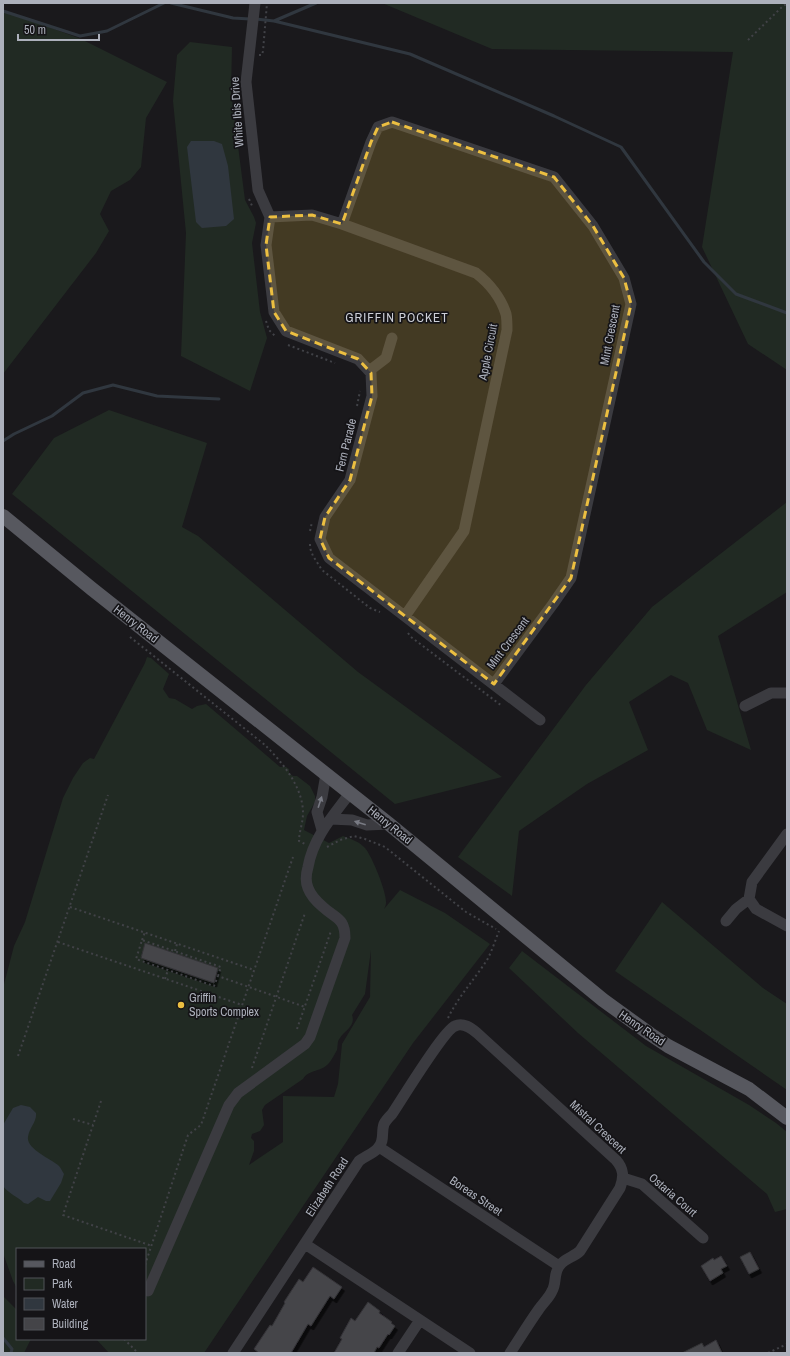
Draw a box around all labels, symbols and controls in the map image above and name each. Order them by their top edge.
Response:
scale bar [18,16,99,42]
text: 50 m [24,22,46,38]
street label: White Ibis Drive [227,76,247,148]
street label: Mint Crescent [596,303,624,367]
district label: GRIFFIN POCKET [345,309,449,326]
street label: Apple Circuit [475,322,501,382]
street label: Fern Parade [332,417,360,473]
street label: Henry Road [110,602,162,646]
street label: Mint Crescent [483,614,533,672]
one-way arrow [317,796,323,808]
street label: Henry Road [365,802,415,848]
one-way arrow [354,820,366,826]
place label: Griffin Sports Complex [189,990,259,1020]
marker: Griffin Sports Complex [176,1000,186,1010]
street label: Henry Road [616,1007,668,1049]
street label: Mistral Crescent [566,1097,630,1157]
street label: Elizabeth Road [302,1154,352,1220]
street label: Ostaria Court [645,1170,701,1221]
street label: Boreas Street [447,1173,506,1220]
legend [16,1248,146,1340]
text: Road [52,1256,76,1272]
text: Park [52,1276,72,1292]
text: Water [52,1296,79,1312]
text: Building [52,1316,89,1332]

